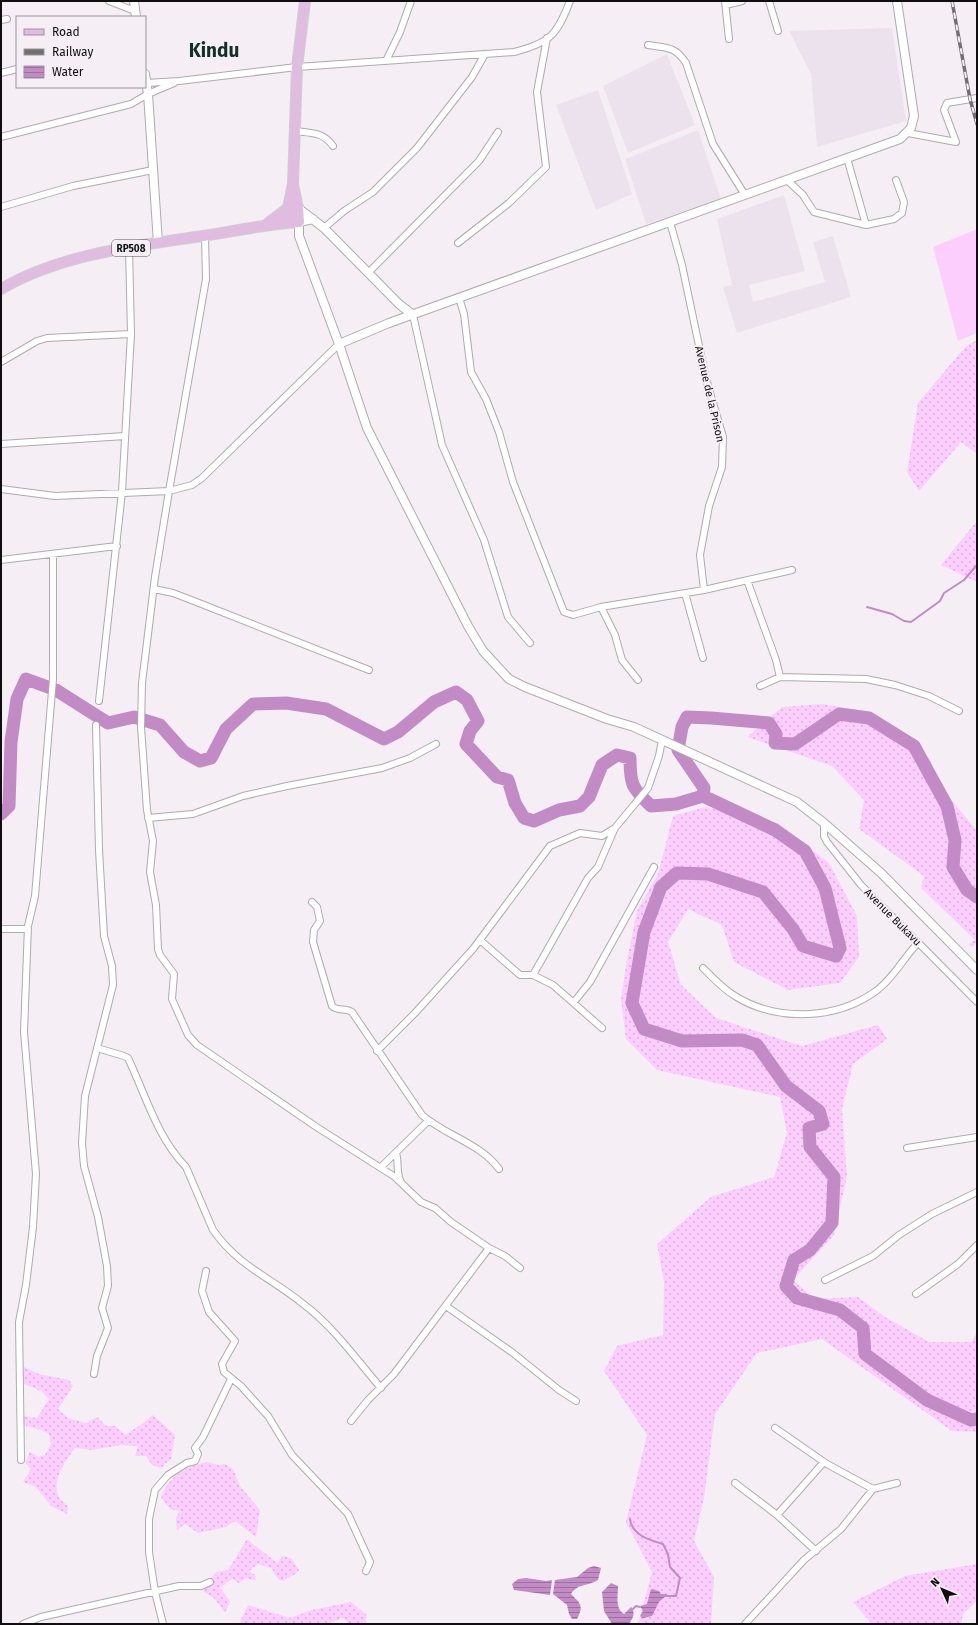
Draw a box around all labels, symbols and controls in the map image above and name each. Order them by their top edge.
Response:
legend [16,16,146,88]
text: Road [52,25,80,39]
district label: Kindu [189,39,239,62]
text: Railway [52,45,93,59]
text: Water [52,65,84,79]
road number: RP508 [112,240,150,256]
street label: Avenue de la Prison [692,345,727,444]
street label: Avenue Bukavu [861,886,924,949]
north arrow [922,1569,962,1609]
text: N [928,1575,942,1590]

